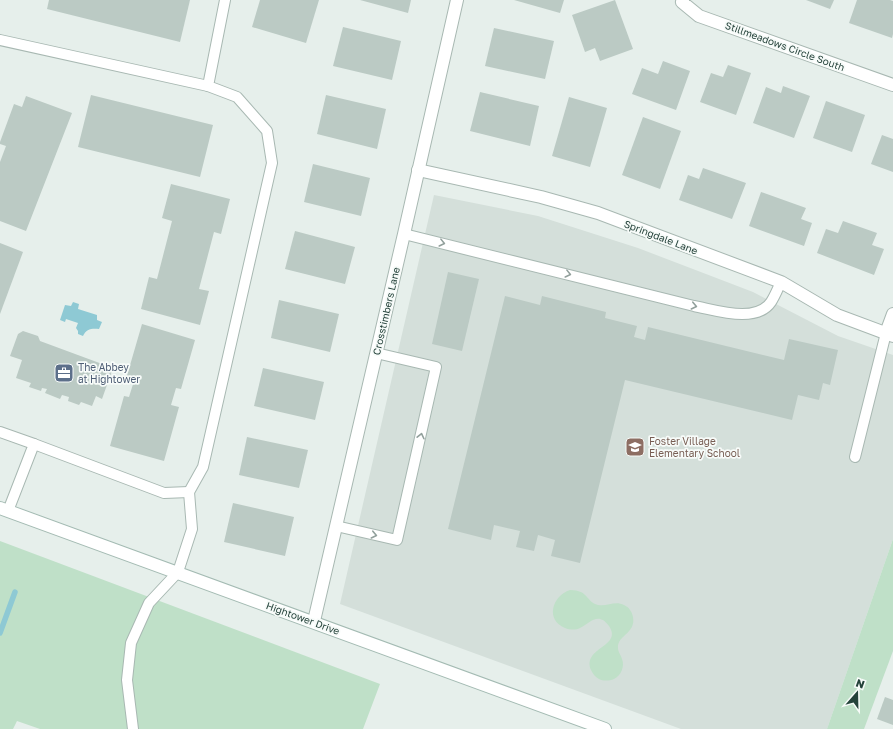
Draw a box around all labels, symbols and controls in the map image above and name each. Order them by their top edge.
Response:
street label: Stillmeadows Circle South [724,19,846,73]
street label: Springdale Lane [622,217,700,257]
one-way arrow [439,239,445,247]
street label: Crosstimbers Lane [370,266,402,356]
one-way arrow [565,270,571,278]
one-way arrow [691,301,698,309]
place label: The Abbey at Hightower [78,361,140,385]
office icon: The Abbey at Hightower [53,362,75,384]
one-way arrow [416,433,424,440]
place label: Foster Village Elementary School [649,435,740,459]
school or university icon: Foster Village Elementary School [624,436,646,458]
one-way arrow [371,530,377,538]
street label: Hightower Drive [265,599,342,637]
north arrow [837,673,877,713]
text: N [854,676,867,691]

